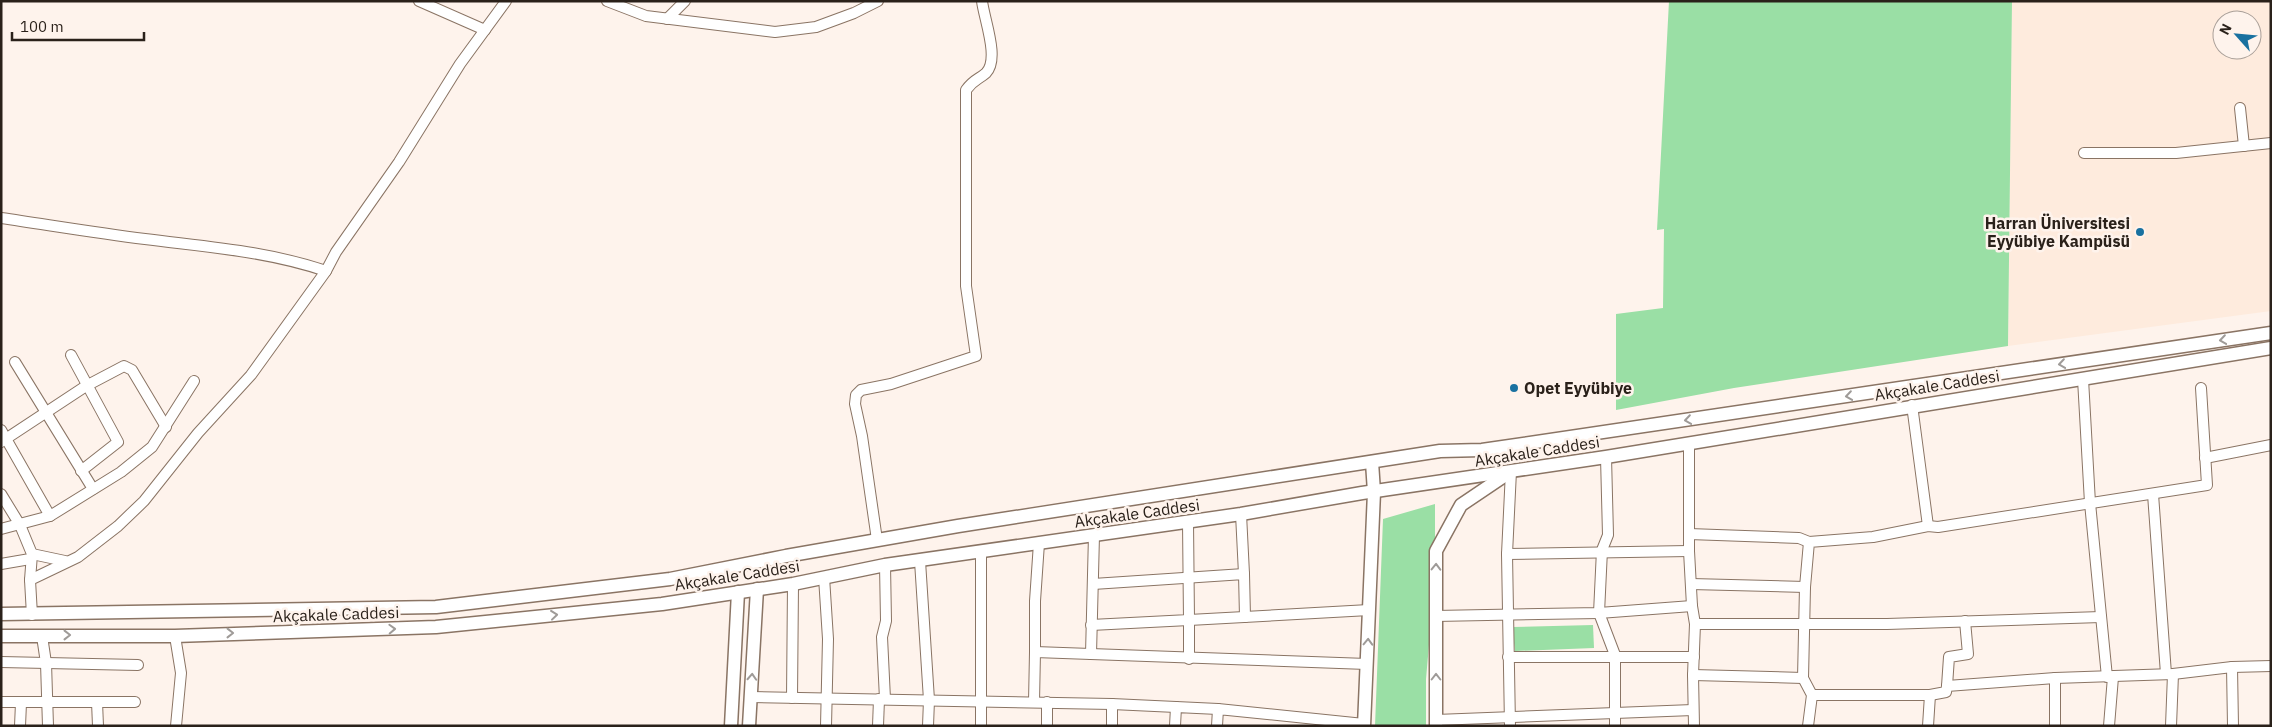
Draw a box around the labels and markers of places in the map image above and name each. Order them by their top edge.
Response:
place label: Harran Üniversitesi Eyyübiye Kampüsü [1985,213,2130,251]
marker: Harran Üniversitesi Eyyübiye Kampüsü [2134,226,2146,238]
place label: Opet Eyyübiye [1524,378,1632,398]
marker: Opet Eyyübiye [1508,382,1520,394]

